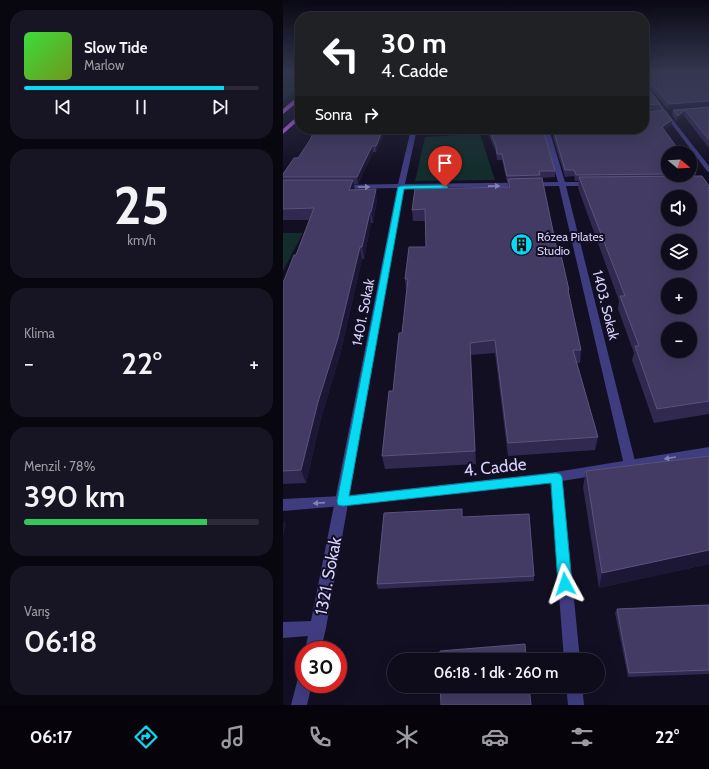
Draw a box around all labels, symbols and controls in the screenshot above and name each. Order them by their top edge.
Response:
text: 30 m [381,26,447,60]
icon: left [315,28,367,80]
text: Slow Tide [84,39,147,57]
text: Marlow [84,57,124,73]
text: 4. Cadde [381,60,448,82]
icon: previous [52,96,74,118]
icon: pause [130,96,152,118]
icon: next [209,96,231,118]
icon: right [360,104,382,126]
text: Sonra [315,106,352,124]
pin [428,146,462,187]
north arrow [661,146,697,182]
map controls [661,146,697,358]
icon: arrive [434,152,456,174]
text: 25 [114,174,169,237]
one-way arrow [488,183,501,189]
one-way arrow [358,184,371,190]
button: sound [661,190,697,226]
place label: Rózea Pilates Studio [537,229,604,258]
building icon: Rózea Pilates Studio [508,231,534,257]
text: km/h [127,232,156,248]
button: layers [661,234,697,270]
street label: 1403. Sokak [589,268,624,342]
street label: 1401. Sokak [348,276,378,347]
button: + [661,278,697,314]
button: − [661,322,697,358]
text: Klima [24,325,55,341]
text: 22° [121,345,162,382]
text: − [24,350,34,377]
text: + [249,350,259,377]
street label: 4. Cadde [463,454,528,480]
one-way arrow [664,455,677,461]
text: Menzil · 78% [24,458,95,474]
text: 390 km [24,478,125,515]
one-way arrow [313,499,325,506]
street label: 1321. Sokak [311,535,345,617]
position arrow [544,563,586,605]
text: Varış [24,603,50,619]
text: 06:18 [24,623,97,660]
speed limit sign: 30 [295,641,347,693]
text: 06:18 · 1 dk · 260 m [434,664,558,682]
icon: directions [132,723,160,751]
icon: music [219,723,247,751]
icon: phone [306,723,334,751]
icon: climate [393,723,421,751]
icon: car [481,723,509,751]
icon: filters [568,723,596,751]
text: 06:17 [30,726,72,748]
text: 22° [655,726,679,748]

